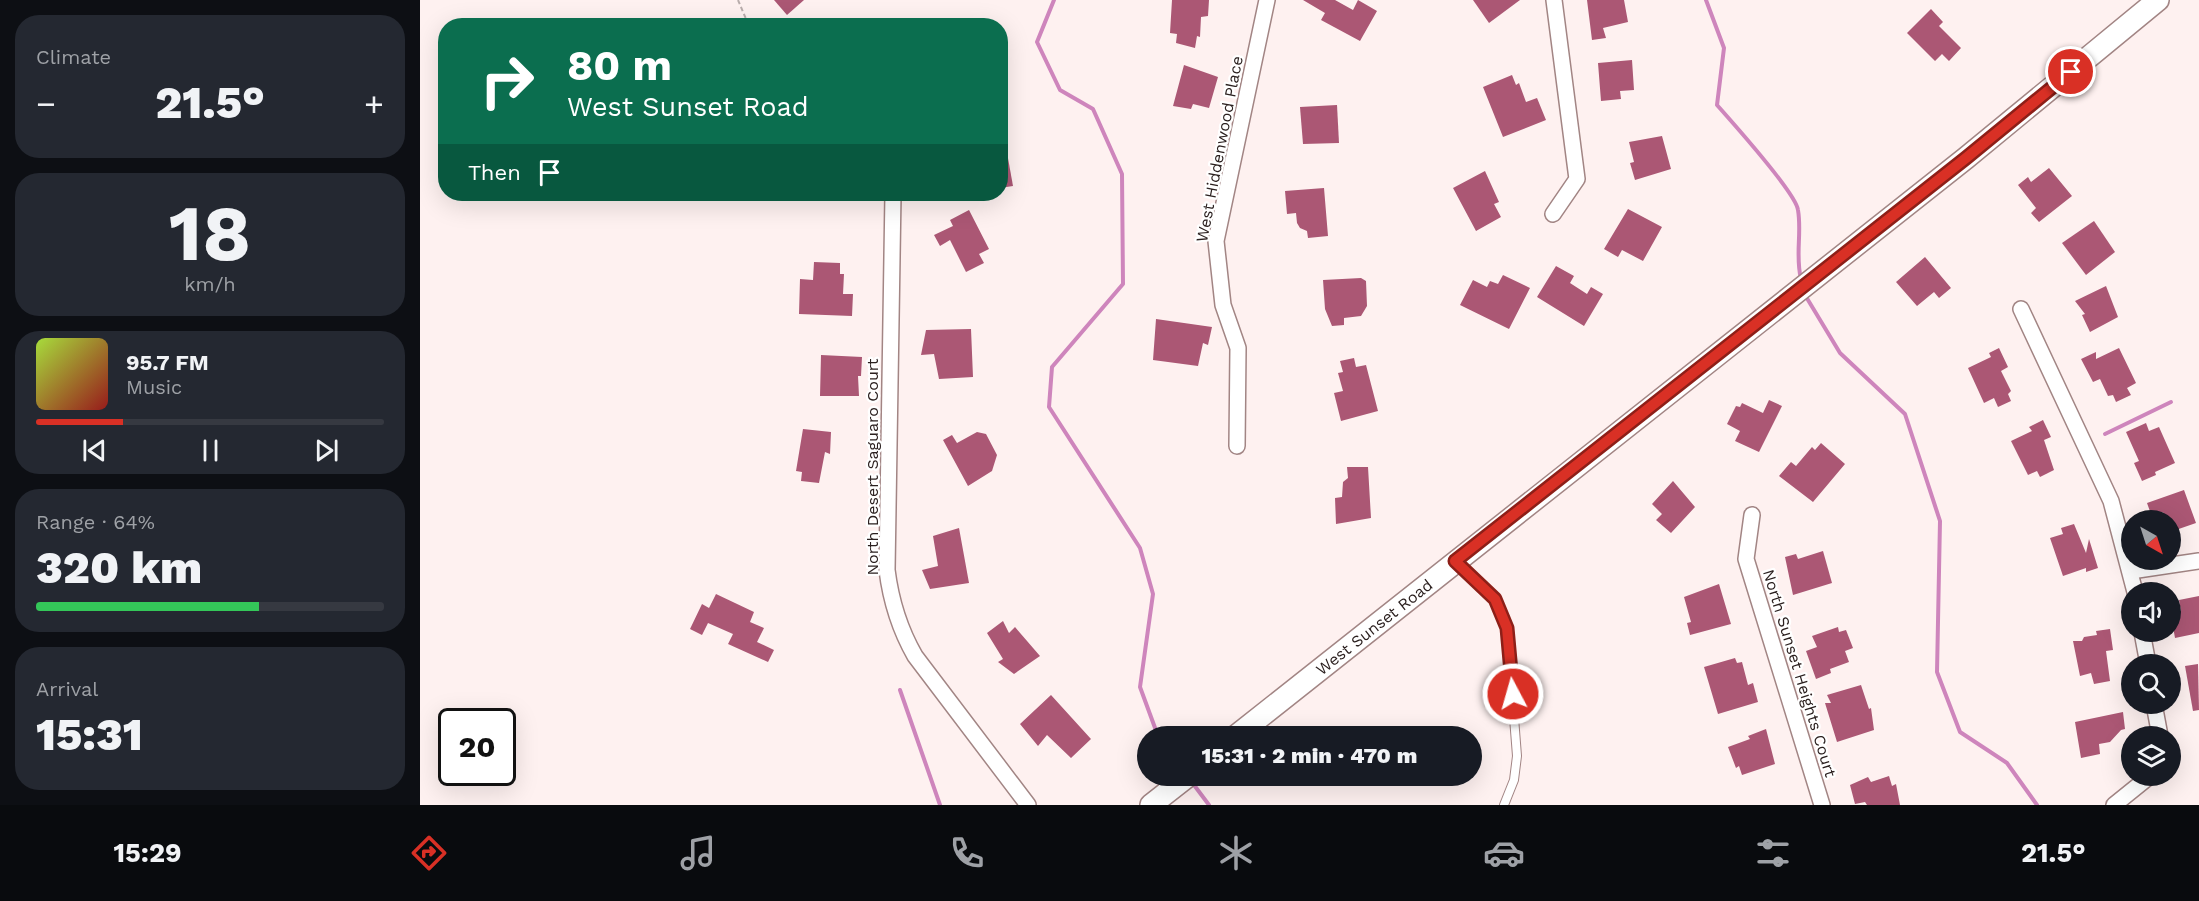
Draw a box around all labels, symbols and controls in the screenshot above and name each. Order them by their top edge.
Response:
text: 80 m [567,41,672,90]
icon: right [468,42,546,120]
text: Climate [36,45,111,69]
pin [2045,46,2096,97]
street label: West Hiddenwood Place [1192,54,1247,244]
icon: arrive [2054,55,2087,88]
text: 21.5° [155,76,265,129]
text: − [36,84,56,123]
text: + [364,84,384,123]
text: West Sunset Road [567,91,809,123]
icon: arrive [533,156,566,189]
text: Then [468,160,521,185]
text: 18 [169,187,251,279]
text: km/h [184,272,236,296]
text: 95.7 FM [126,350,209,375]
street label: North Desert Saguaro Court [863,358,882,576]
text: Music [126,375,182,399]
icon: previous [78,434,111,467]
icon: pause [194,434,227,467]
icon: next [310,434,343,467]
text: Range · 64% [36,510,155,534]
north arrow [2121,510,2181,570]
map controls [2121,510,2181,786]
text: 320 km [36,541,202,594]
street label: North Sunset Heights Court [1759,567,1840,780]
street label: West Sunset Road [1312,575,1436,679]
button: sound [2121,582,2181,642]
button: search [2121,654,2181,714]
position arrow [1481,662,1545,726]
text: Arrival [36,677,98,701]
text: 15:31 [36,708,143,761]
speed limit sign: 20 [438,708,516,786]
button: layers [2121,726,2181,786]
text: 15:31 · 2 min · 470 m [1202,743,1417,768]
icon: directions [408,832,450,874]
icon: music [677,832,719,874]
icon: phone [946,832,988,874]
icon: climate [1215,832,1257,874]
icon: car [1483,832,1525,874]
icon: filters [1752,832,1794,874]
text: 15:29 [113,837,182,869]
text: 21.5° [2021,837,2086,869]

